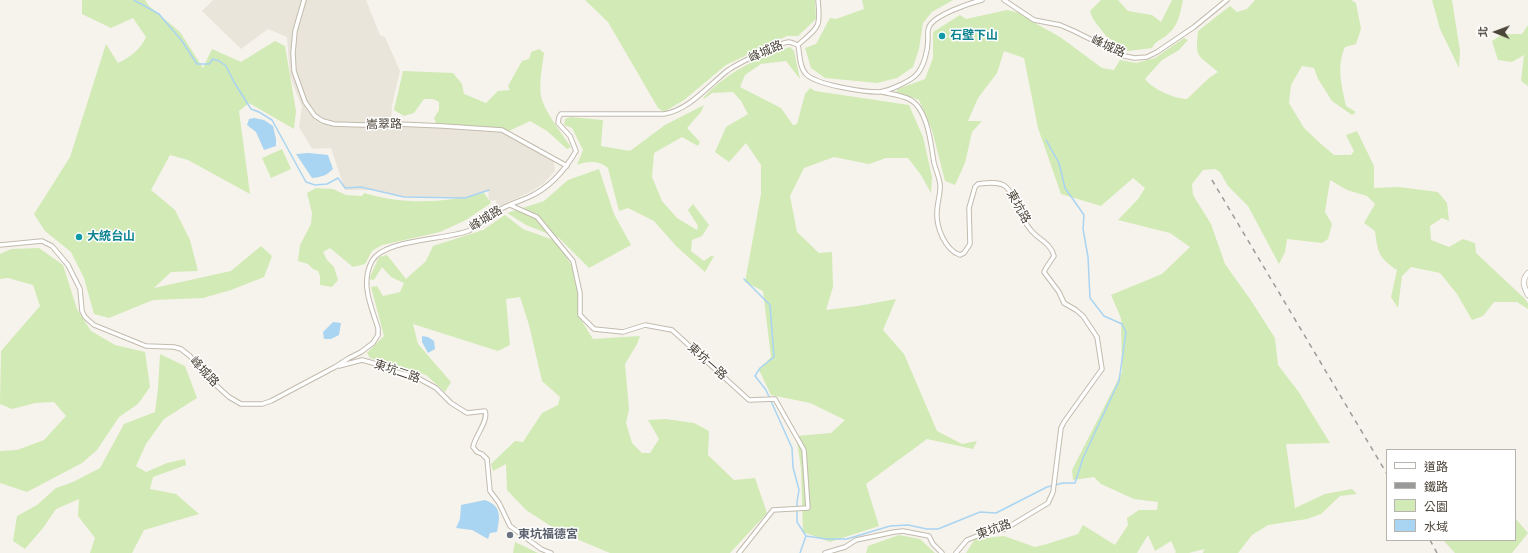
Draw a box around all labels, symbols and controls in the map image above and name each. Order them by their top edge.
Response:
north arrow [1476,12,1516,52]
text: 北 [1477,26,1490,37]
place label: 石壁下山 [950,29,998,43]
marker: 石壁下山 [937,31,947,41]
street label: 峰城路 [1089,33,1127,61]
street label: 峰城路 [747,38,785,66]
street label: 嵩翠路 [366,117,402,133]
street label: 東坑路 [1003,188,1033,226]
street label: 峰城路 [467,203,505,235]
place label: 大統台山 [87,230,135,244]
marker: 大統台山 [74,232,84,242]
street label: 東坑一路 [684,341,730,383]
street label: 峰城路 [186,354,222,390]
street label: 東坑二路 [372,357,422,387]
legend [1386,449,1516,541]
text: 道路 [1424,460,1448,474]
text: 鐵路 [1424,480,1448,494]
text: 公園 [1424,500,1448,514]
street label: 東坑路 [975,517,1013,543]
text: 水域 [1424,520,1448,534]
place label: 東坑福德宮 [518,528,578,542]
marker: 東坑福德宮 [505,530,515,540]

